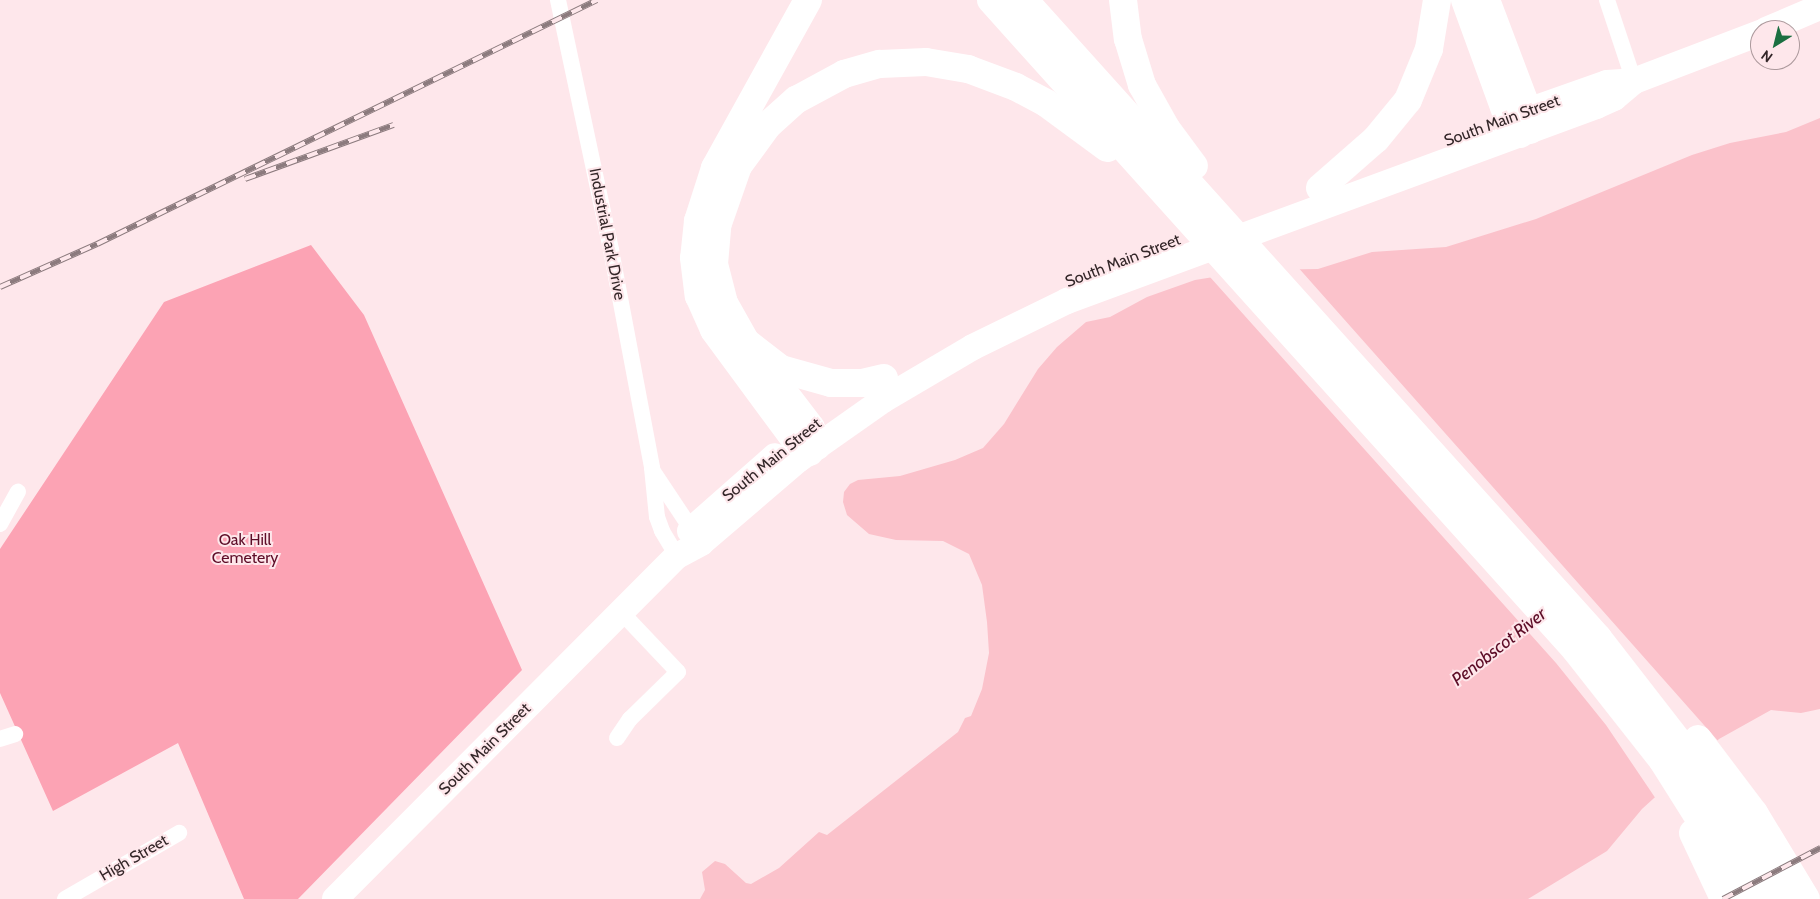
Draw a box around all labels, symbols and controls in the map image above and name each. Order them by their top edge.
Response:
north arrow [1750,20,1800,70]
text: N [1757,46,1776,67]
street label: South Main Street [1441,91,1563,151]
street label: Industrial Park Drive [585,166,629,302]
street label: South Main Street [1063,230,1183,292]
street label: South Main Street [719,414,825,506]
park label: Oak Hill Cemetery [212,530,278,568]
water label: Penobscot River [1447,603,1551,691]
street label: South Main Street [435,699,535,799]
street label: High Street [96,831,172,885]

